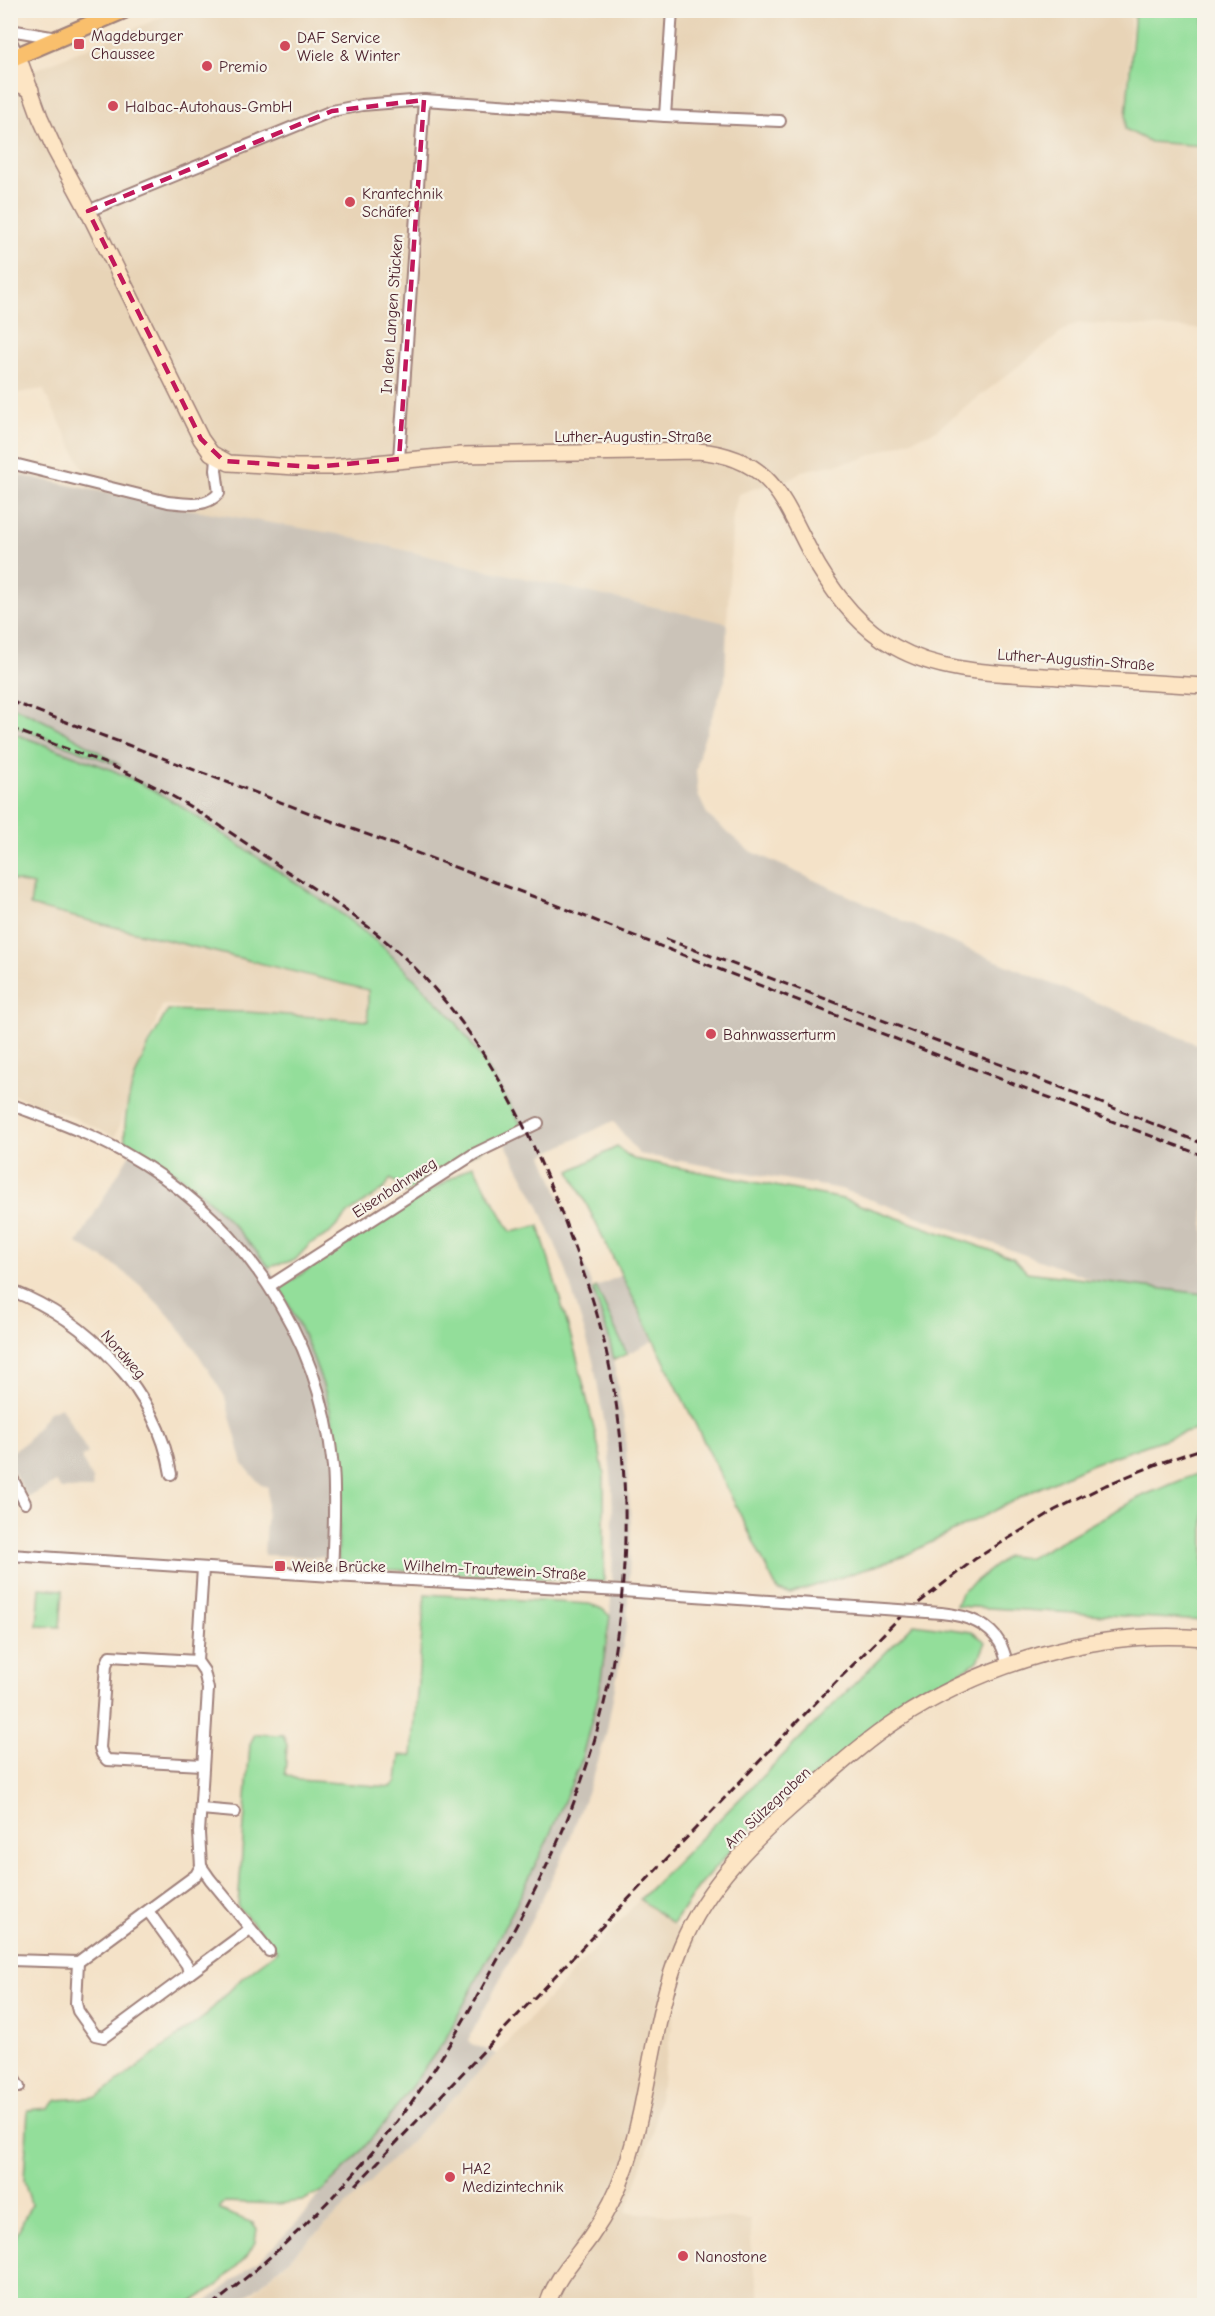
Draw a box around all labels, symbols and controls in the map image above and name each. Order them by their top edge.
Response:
place label: Magdeburger Chaussee [91,27,184,63]
place label: DAF Service Wiele & Winter [297,29,401,65]
marker: Magdeburger Chaussee [72,37,86,51]
marker: DAF Service Wiele & Winter [278,39,292,53]
place label: Premio [219,58,267,76]
marker: Premio [200,59,214,73]
place label: Halbac-Autohaus-GmbH [125,98,292,116]
marker: Halbac-Autohaus-GmbH [106,99,120,113]
place label: Krantechnik Schäfer [362,185,443,221]
marker: Krantechnik Schäfer [343,195,357,209]
street label: In den Langen Stücken [377,234,407,395]
street label: Luther-Augustin-Straße [554,428,712,446]
street label: Luther-Augustin-Straße [997,646,1155,674]
place label: Bahnwasserturm [723,1026,836,1044]
marker: Bahnwasserturm [704,1027,718,1041]
street label: Eisenbahnweg [349,1154,440,1222]
street label: Nordweg [97,1326,149,1383]
street label: Wilhelm-Trautewein-Straße [403,1556,587,1584]
place label: Weiße Brücke [292,1558,386,1576]
marker: Weiße Brücke [273,1559,287,1573]
street label: Am Sülzegraben [721,1763,814,1852]
place label: HA2 Medizintechnik [462,2160,564,2196]
marker: HA2 Medizintechnik [443,2170,457,2184]
place label: Nanostone [695,2248,767,2266]
marker: Nanostone [676,2249,690,2263]

